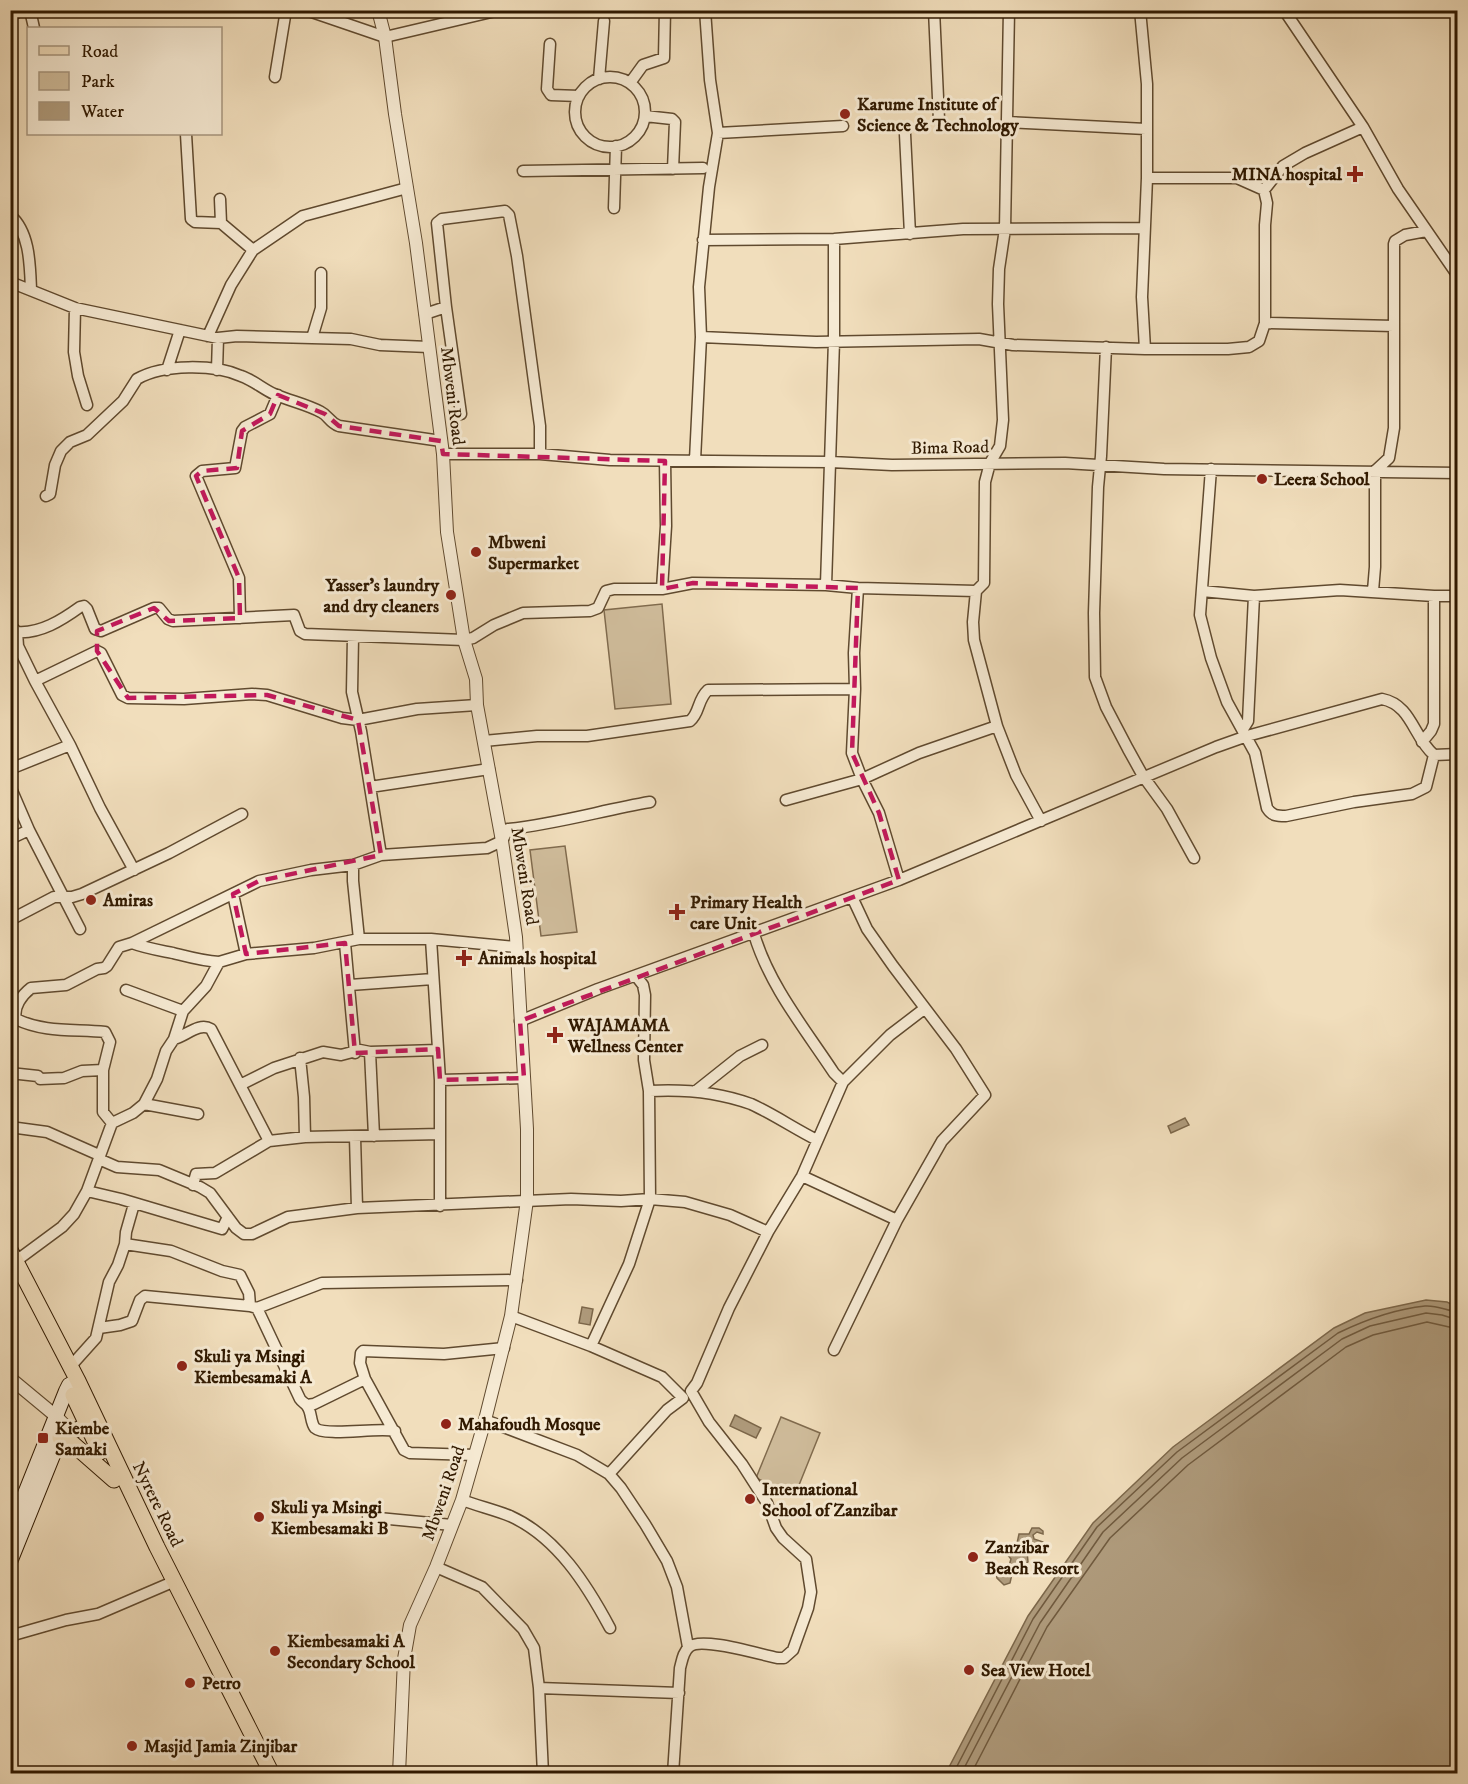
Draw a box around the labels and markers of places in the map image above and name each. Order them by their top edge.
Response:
place label: Karume Institute of Science & Technology [857,94,1019,137]
marker: Karume Institute of Science & Technology [838,107,852,121]
place label: MINA hospital [1232,164,1343,186]
marker: MINA hospital [1346,165,1364,183]
place label: Leera School [1274,469,1370,491]
marker: Leera School [1255,472,1269,486]
place label: Mbweni Supermarket [488,532,579,575]
marker: Mbweni Supermarket [469,545,483,559]
place label: Yasser's laundry and dry cleaners [323,575,439,618]
marker: Yasser's laundry and dry cleaners [444,588,458,602]
place label: Amiras [102,890,153,912]
place label: Primary Health care Unit [690,892,803,935]
marker: Amiras [84,893,98,907]
marker: Primary Health care Unit [668,903,686,921]
place label: Animals hospital [477,948,597,970]
marker: Animals hospital [455,949,473,967]
place label: WAJAMAMA Wellness Center [567,1015,684,1058]
marker: WAJAMAMA Wellness Center [546,1026,564,1044]
place label: Skuli ya Msingi Kiembesamaki A [194,1346,312,1389]
marker: Skuli ya Msingi Kiembesamaki A [175,1359,189,1373]
place label: Mahafoudh Mosque [458,1414,601,1436]
marker: Mahafoudh Mosque [439,1417,453,1431]
place label: Kiembe Samaki [55,1418,110,1461]
marker: Kiembe Samaki [36,1431,50,1445]
place label: International School of Zanzibar [762,1479,898,1522]
marker: International School of Zanzibar [743,1492,757,1506]
place label: Skuli ya Msingi Kiembesamaki B [271,1497,389,1540]
marker: Skuli ya Msingi Kiembesamaki B [252,1510,266,1524]
place label: Zanzibar Beach Resort [985,1537,1079,1580]
marker: Zanzibar Beach Resort [966,1550,980,1564]
place label: Kiembesamaki A Secondary School [287,1631,415,1674]
marker: Kiembesamaki A Secondary School [268,1644,282,1658]
place label: Sea View Hotel [981,1660,1091,1682]
marker: Sea View Hotel [962,1663,976,1677]
place label: Petro [202,1673,241,1695]
marker: Petro [183,1676,197,1690]
place label: Masjid Jamia Zinjibar [144,1736,298,1758]
marker: Masjid Jamia Zinjibar [125,1739,139,1753]

